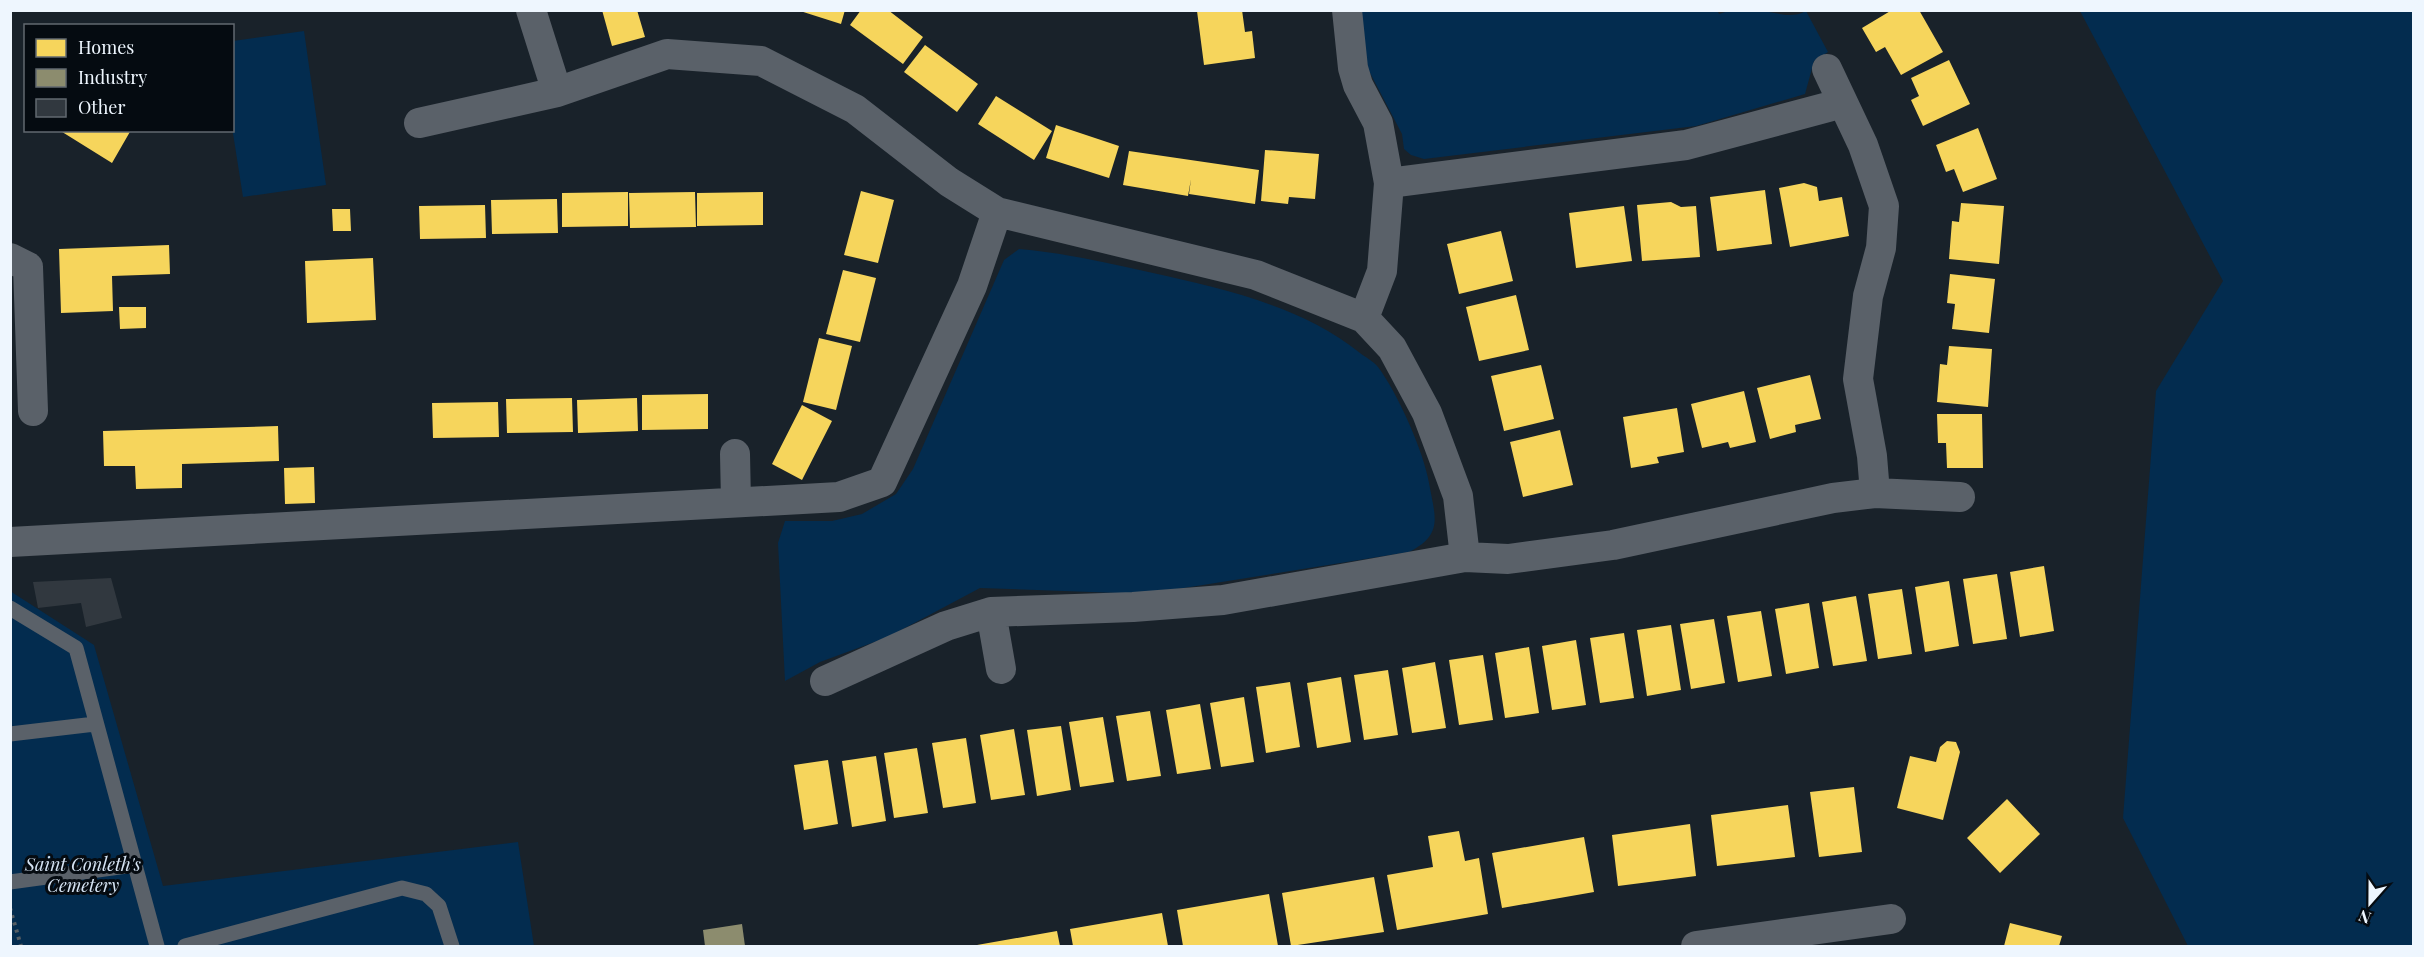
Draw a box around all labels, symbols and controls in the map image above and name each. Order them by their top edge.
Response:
legend [24,24,234,132]
text: Homes [78,35,134,59]
text: Industry [78,65,147,89]
text: Other [78,95,125,119]
park label: Saint Conleth's Cemetery [24,852,141,897]
north arrow [2340,873,2400,933]
text: N [2355,905,2374,929]

